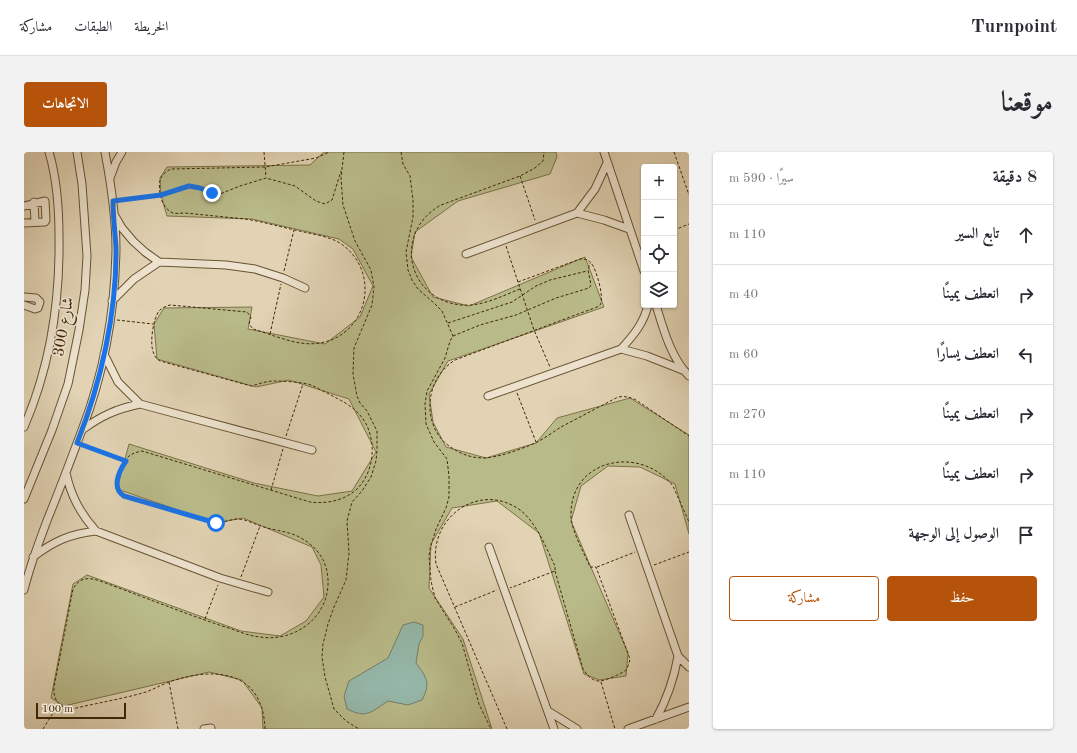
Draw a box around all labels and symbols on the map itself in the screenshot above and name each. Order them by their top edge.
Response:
route end [203,184,221,202]
street label: شارع 300 [51,296,81,359]
route start [207,514,225,532]
scale bar [36,701,126,720]

